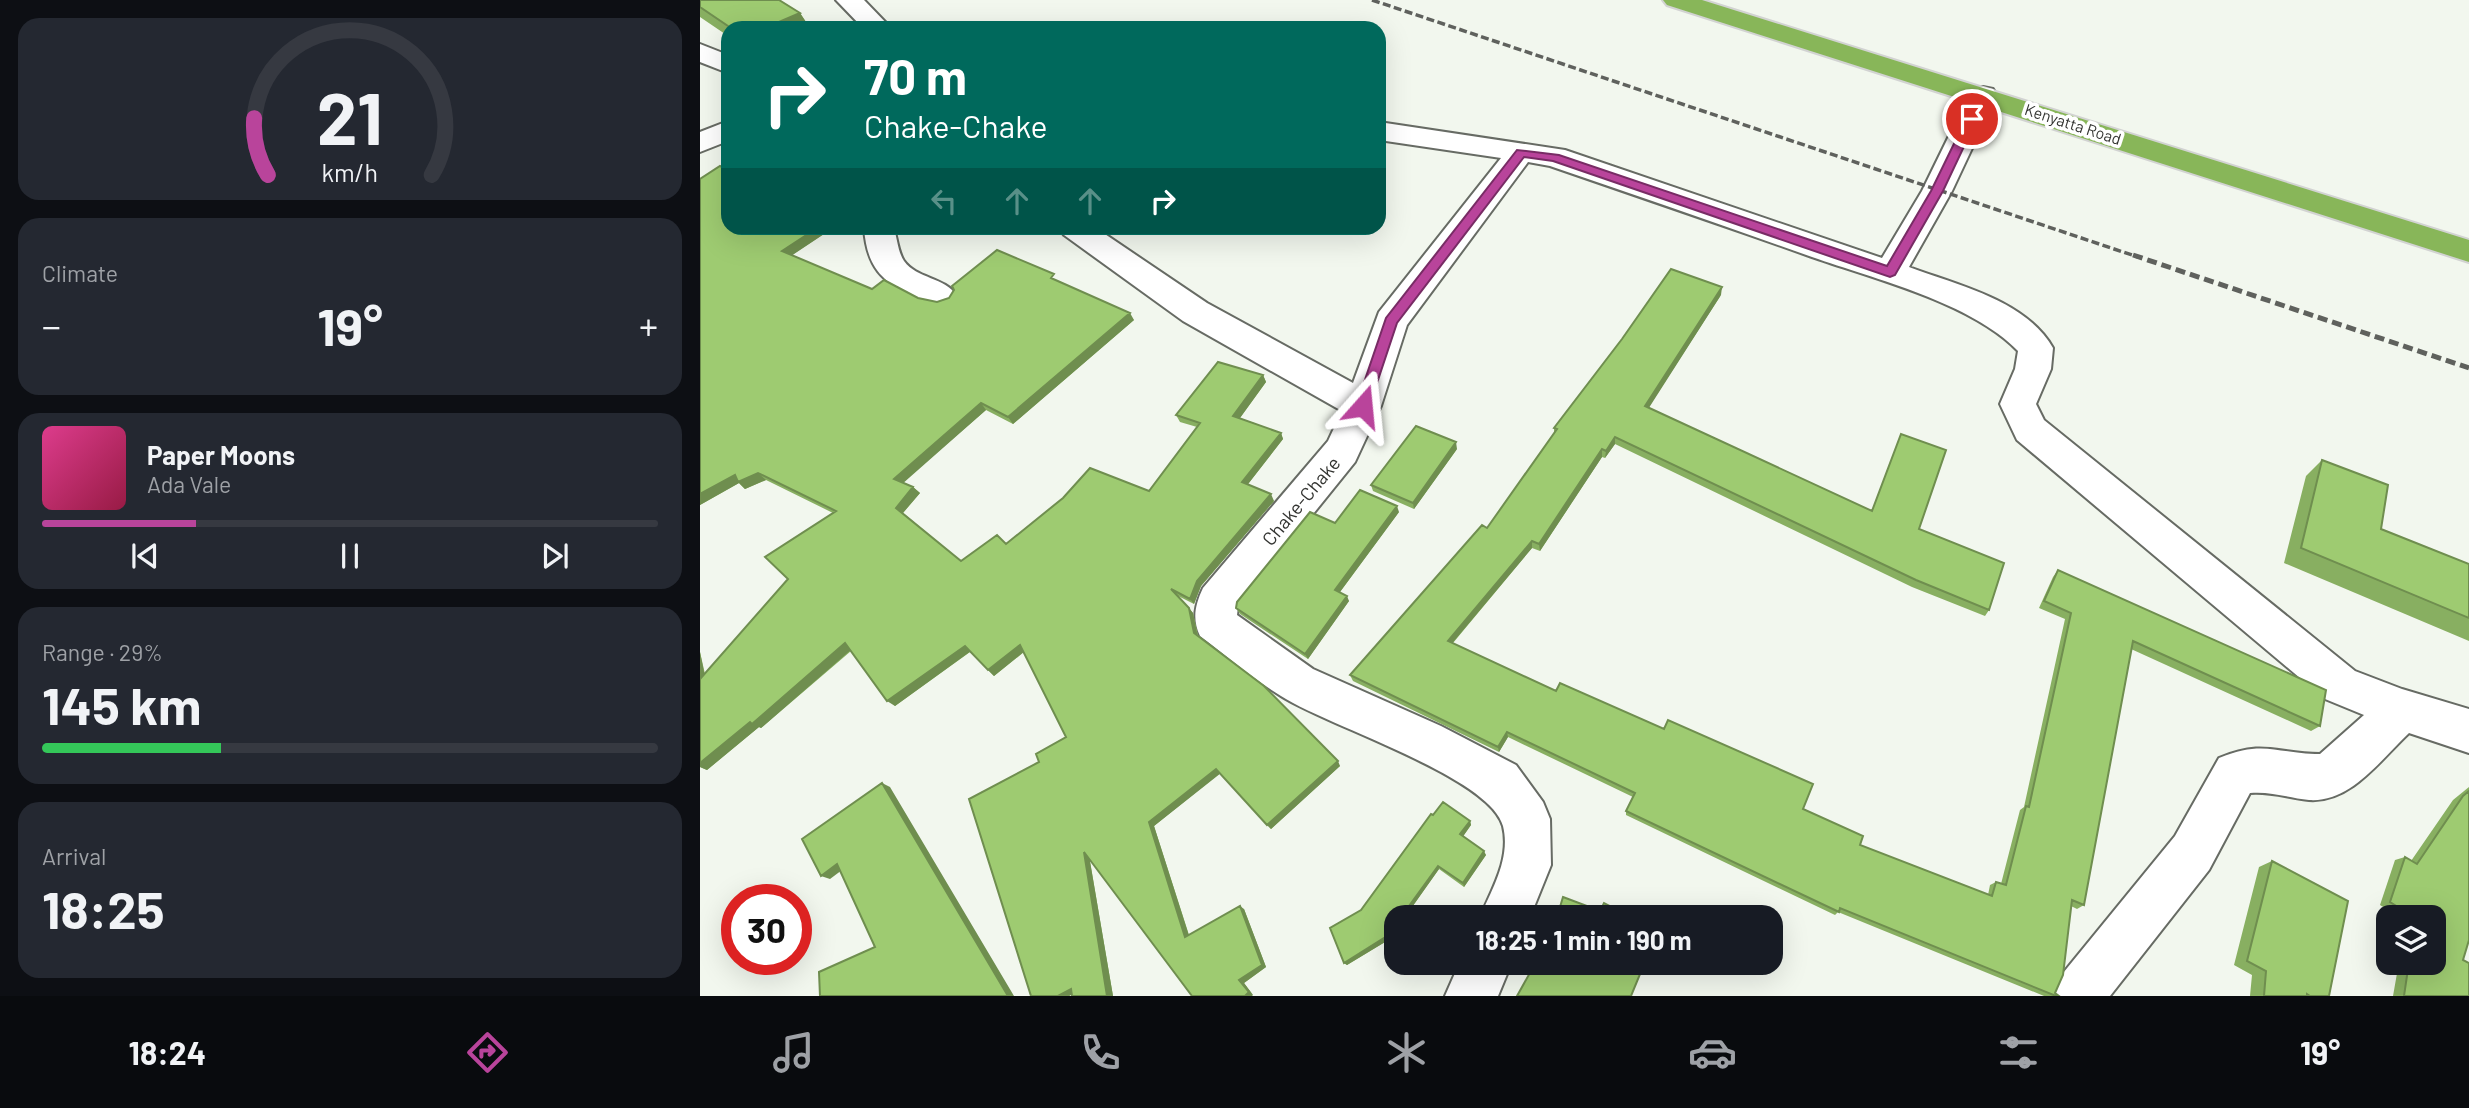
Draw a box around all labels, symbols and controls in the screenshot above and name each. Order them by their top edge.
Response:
text: 70 m [864,46,967,105]
icon: right [749,49,840,140]
text: 21 [317,72,383,160]
pin [1942,89,2002,149]
street label: Kenyatta Road [2023,99,2124,148]
icon: arrive [1953,100,1991,138]
text: Chake-Chake [864,106,1048,144]
text: km/h [322,157,378,187]
icon: left [925,182,963,220]
icon: ahead [998,182,1036,220]
icon: ahead [1071,182,1109,220]
icon: right [1144,182,1182,220]
text: Climate [42,259,118,287]
text: 19° [317,294,383,356]
text: − [42,302,61,348]
text: + [639,302,658,348]
position arrow [1326,369,1400,443]
text: Paper Moons [147,439,295,470]
street label: Chake-Chake [1257,452,1344,550]
text: Ada Vale [147,470,231,498]
icon: previous [126,537,164,575]
icon: pause [331,537,369,575]
icon: next [536,537,574,575]
text: Range · 29% [42,638,163,666]
text: 145 km [42,673,201,735]
text: Arrival [42,842,106,870]
text: 18:25 [42,877,165,939]
speed limit sign: 30 [721,884,812,975]
map controls [2376,905,2446,975]
button: layers [2376,905,2446,975]
text: 18:25 · 1 min · 190 m [1475,924,1692,955]
icon: directions [463,1028,512,1077]
icon: music [769,1028,818,1077]
icon: phone [1076,1028,1125,1077]
icon: climate [1382,1028,1431,1077]
icon: car [1688,1028,1737,1077]
icon: filters [1994,1028,2043,1077]
text: 18:24 [129,1033,206,1071]
text: 19° [2300,1033,2340,1071]

